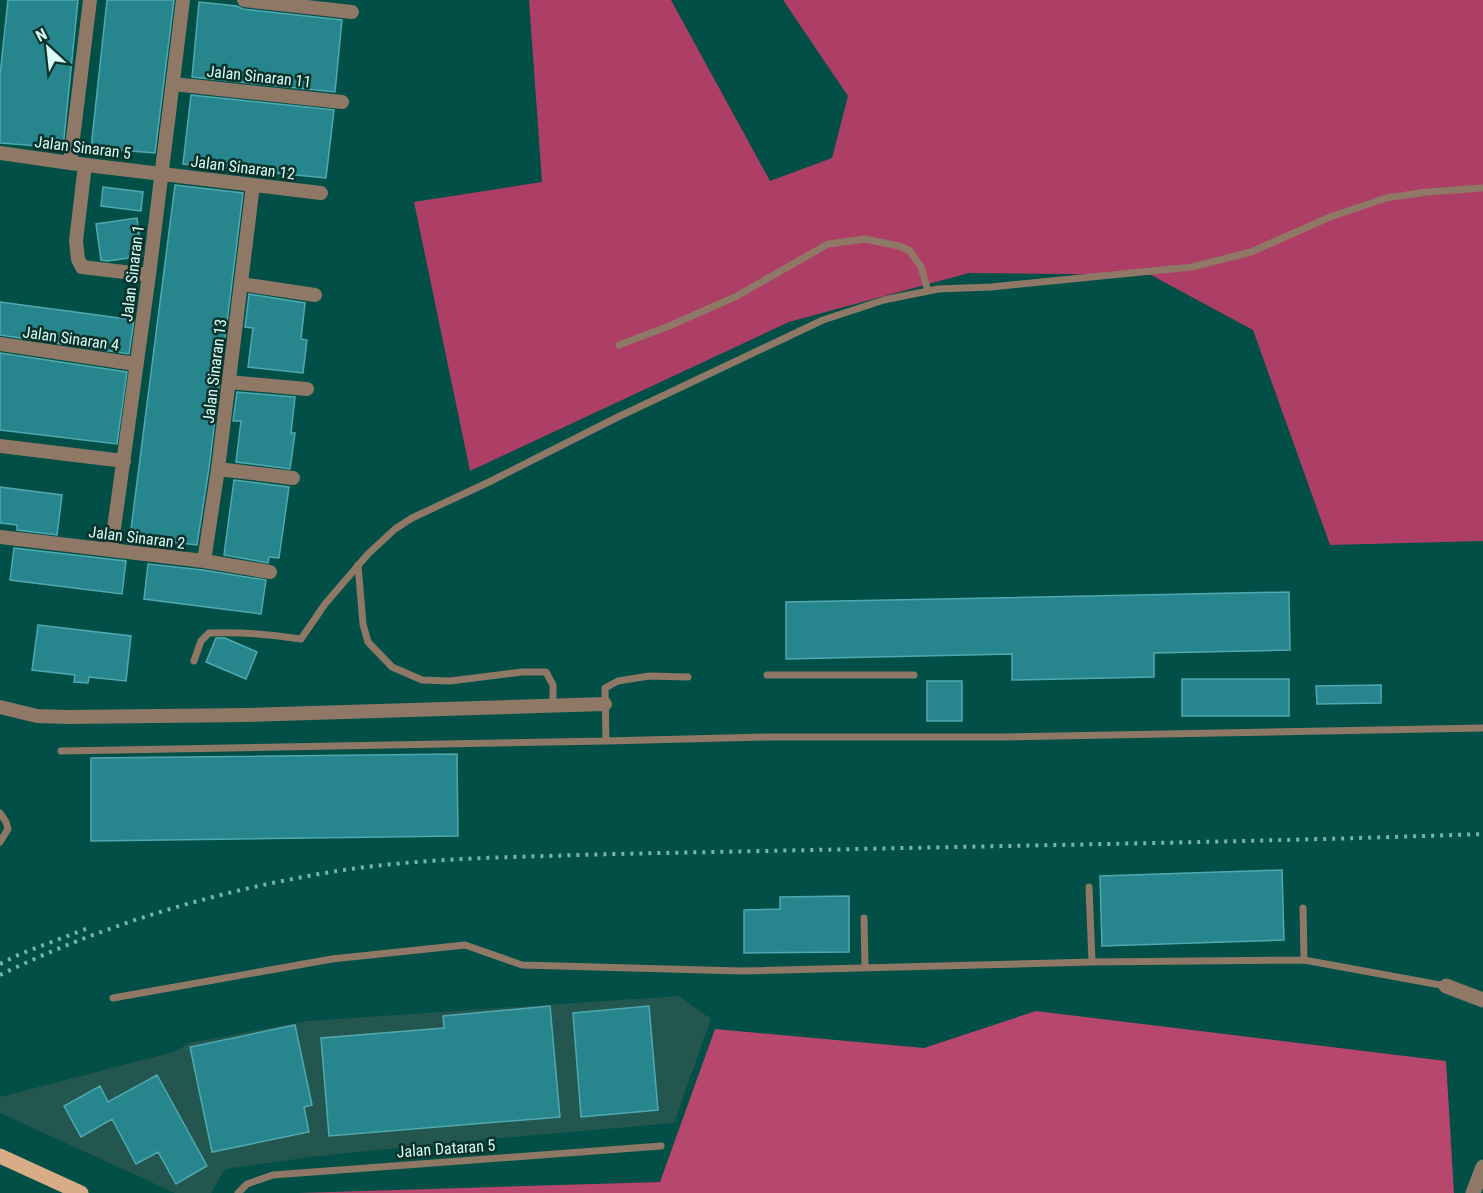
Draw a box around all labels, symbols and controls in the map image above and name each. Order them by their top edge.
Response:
north arrow [18,18,78,78]
text: N [33,24,50,46]
street label: Jalan Sinaran 11 [206,62,312,91]
street label: Jalan Sinaran 5 [34,132,132,163]
street label: Jalan Sinaran 12 [190,152,296,183]
street label: Jalan Sinaran 1 [117,224,148,322]
street label: Jalan Sinaran 13 [199,318,230,424]
street label: Jalan Sinaran 4 [22,322,120,355]
street label: Jalan Sinaran 2 [88,522,186,553]
street label: Jalan Dataran 5 [396,1136,496,1161]

